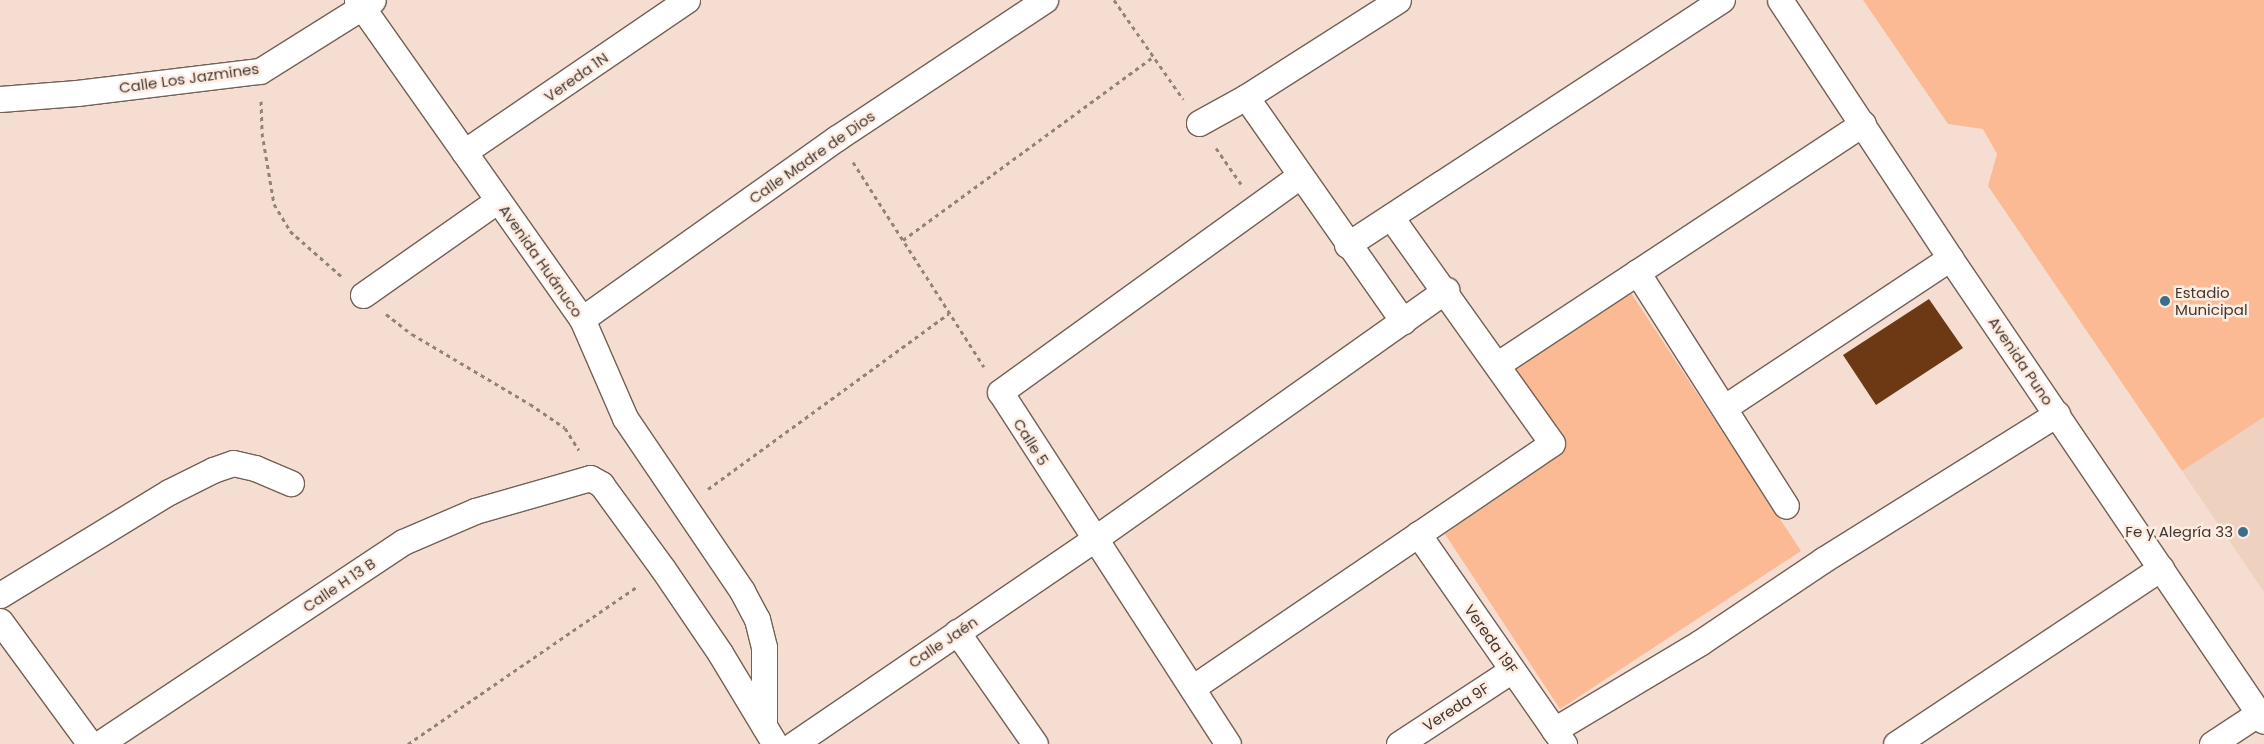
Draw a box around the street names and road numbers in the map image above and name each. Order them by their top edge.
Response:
street label: Vereda 1N [541,48,611,106]
street label: Calle Los Jazmines [118,59,260,97]
street label: Calle Madre de Dios [746,107,878,207]
street label: Avenida Huánuco [495,201,587,321]
street label: Avenida Puno [1985,313,2057,409]
street label: Calle 5 [1010,415,1052,469]
street label: Calle H 13 B [299,554,379,616]
street label: Vereda 19F [1461,601,1521,677]
street label: Calle Jaén [905,612,981,672]
street label: Vereda 9F [1419,679,1493,735]

